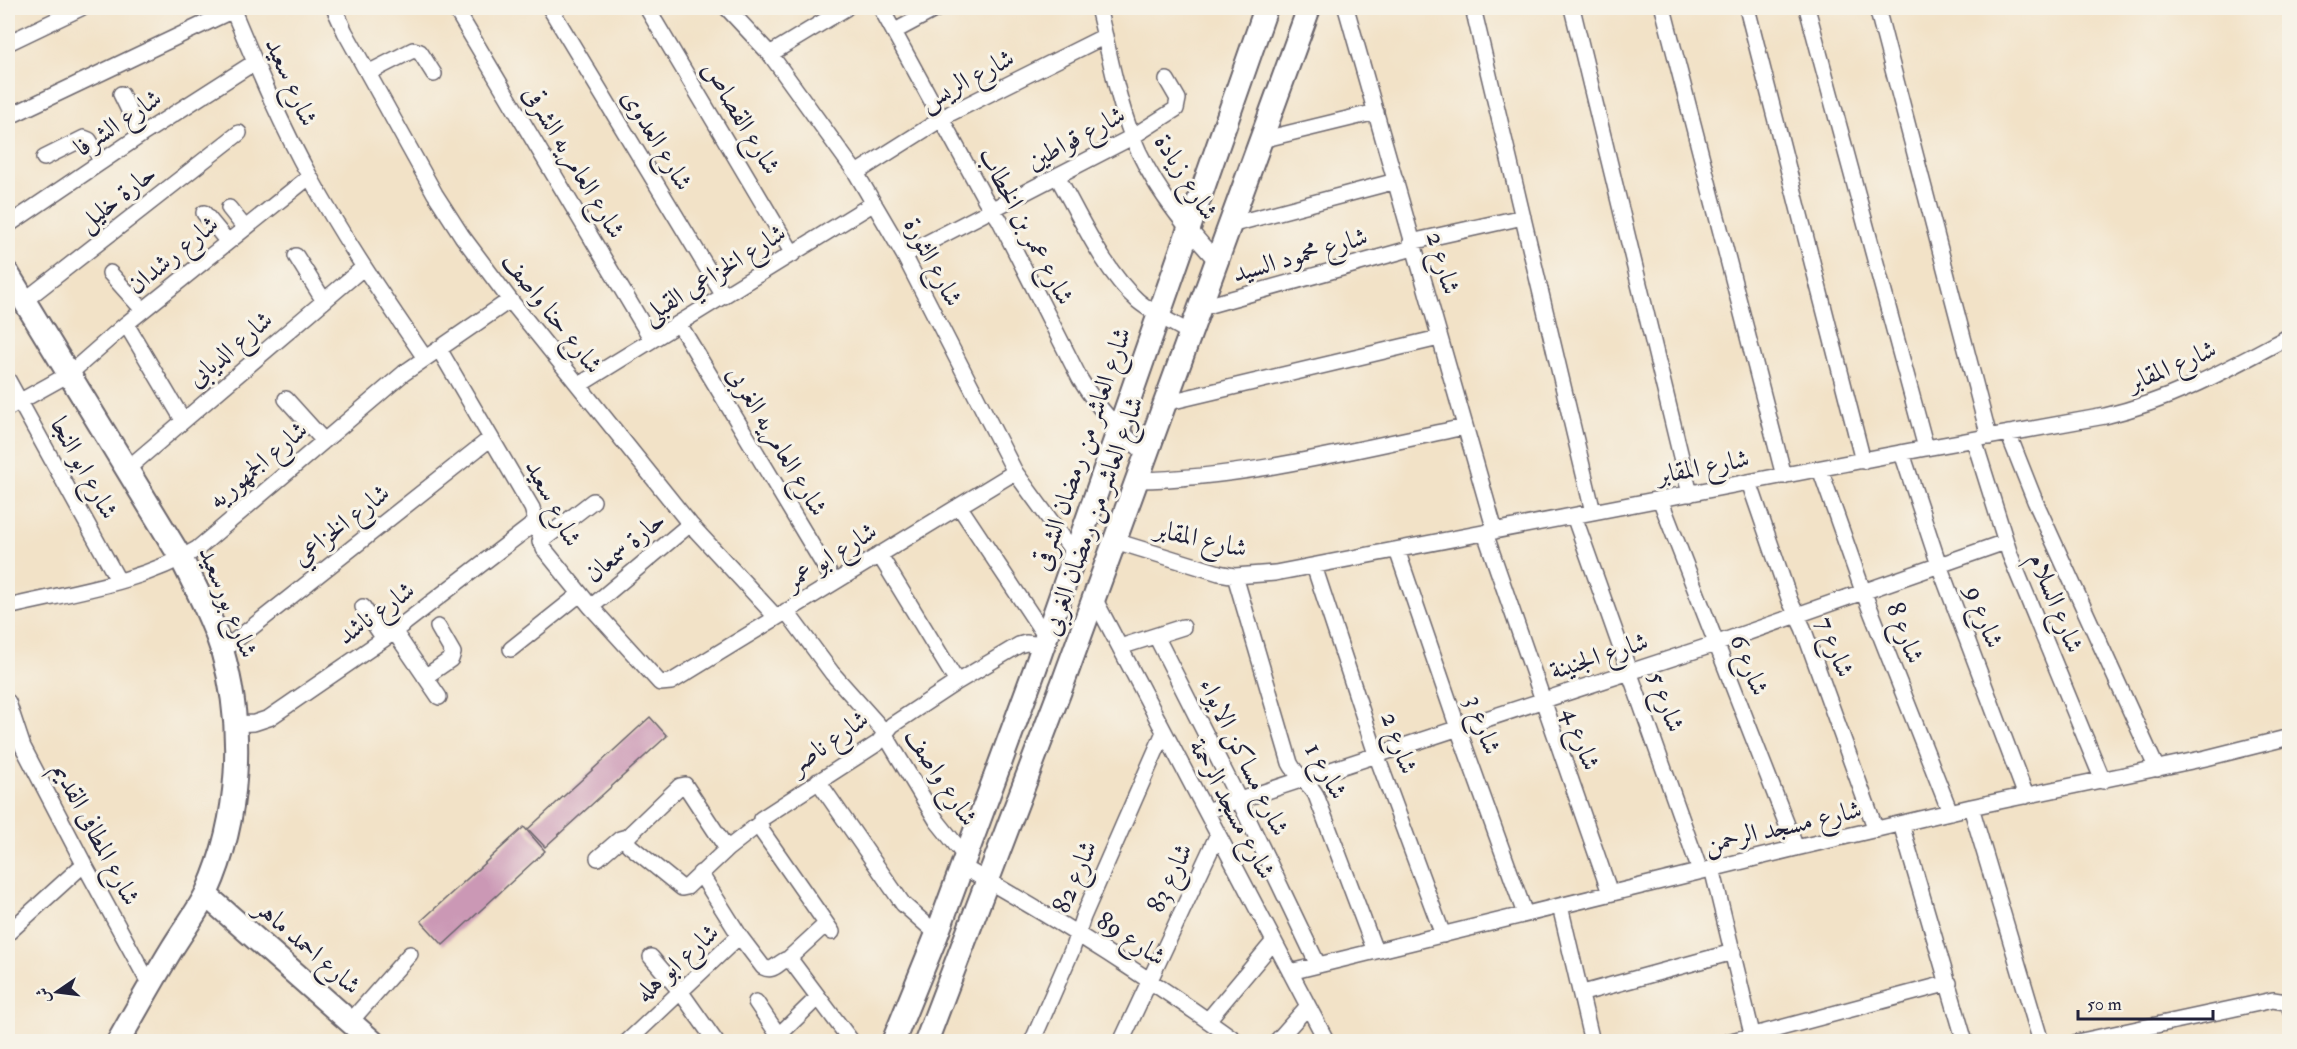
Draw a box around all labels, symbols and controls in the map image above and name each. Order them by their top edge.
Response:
street label: شارع سعيد [253,33,325,133]
street label: شارع الريس [914,42,1022,123]
street label: شارع القصاص [690,55,787,183]
street label: شارع العامريه الشرقى [511,80,632,247]
street label: شارع الشرفا [68,82,171,168]
street label: شارع العدوى [610,83,700,199]
street label: شارع قواطين [1021,99,1133,182]
street label: شارع زيادة [1143,128,1225,229]
street label: شارع عمر بن الخطاب [966,141,1081,313]
street label: حارة خليل [71,157,163,239]
street label: شارع رشدان [121,208,228,305]
street label: شارع الثورة [892,212,970,314]
street label: شارع الخزاعي القبلى [636,217,795,335]
street label: شارع محمود السيد [1229,220,1373,294]
street label: شارع 2 [1414,228,1467,299]
street label: شارع حنا واصف [491,246,609,383]
street label: شارع الديابى [180,304,283,398]
street label: شارع العاشر من رمضان الشرقى [1025,323,1143,576]
street label: شارع المقابر [2120,333,2223,405]
street label: شارع العامريه الغربى [715,360,834,525]
street label: شارع العاشر من رمضان الغربى [1035,392,1156,642]
street label: شارع ابو النجا [38,411,125,527]
street label: شارع الجمهوريه [202,414,318,520]
street label: شارع المقابر [1651,442,1753,497]
street label: شارع سعيد [513,454,588,554]
street label: شارع الخزاعي [286,477,399,577]
street label: حارة سمعان [578,504,672,590]
street label: شارع المقابر [1148,512,1250,570]
street label: شارع ابو عمر [776,515,886,603]
street label: شارع بورسعيد [186,541,265,664]
street label: شارع السلام [2016,548,2091,660]
street label: شارع ناشد [331,574,424,656]
street label: شارع 9 [1952,580,2010,654]
street label: شارع 8 [1874,598,1931,670]
street label: شارع 7 [1804,612,1861,684]
street label: شارع الجنينة [1546,625,1654,692]
street label: شارع 6 [1718,629,1776,702]
street label: شارع 5 [1636,667,1692,738]
street label: شارع مساكن الايواء [1187,673,1296,843]
street label: شارع 3 [1453,691,1508,760]
street label: شارع ناصر [781,703,878,787]
street label: شارع 4 [1550,703,1607,777]
street label: شارع 2 [1369,708,1425,780]
street label: شارع واصف [893,722,985,835]
street label: شارع مسجد الرحمة [1177,733,1282,887]
street label: شارع 1 [1293,737,1355,807]
street label: شارع المطافى القديم [40,757,147,914]
street label: شارع مسجد الرحمن [1701,793,1866,866]
street label: شارع 82 [1045,836,1109,920]
street label: شارع 83 [1140,838,1204,920]
street label: شارع احمد ماهر [243,890,367,1005]
street label: شارع 89 [1088,905,1172,977]
street label: شارع ابو هله [628,917,729,1013]
north arrow [27,962,87,1022]
scale bar [2078,983,2213,1021]
text: ش [32,985,55,1006]
text: 50 m [2087,993,2122,1016]

